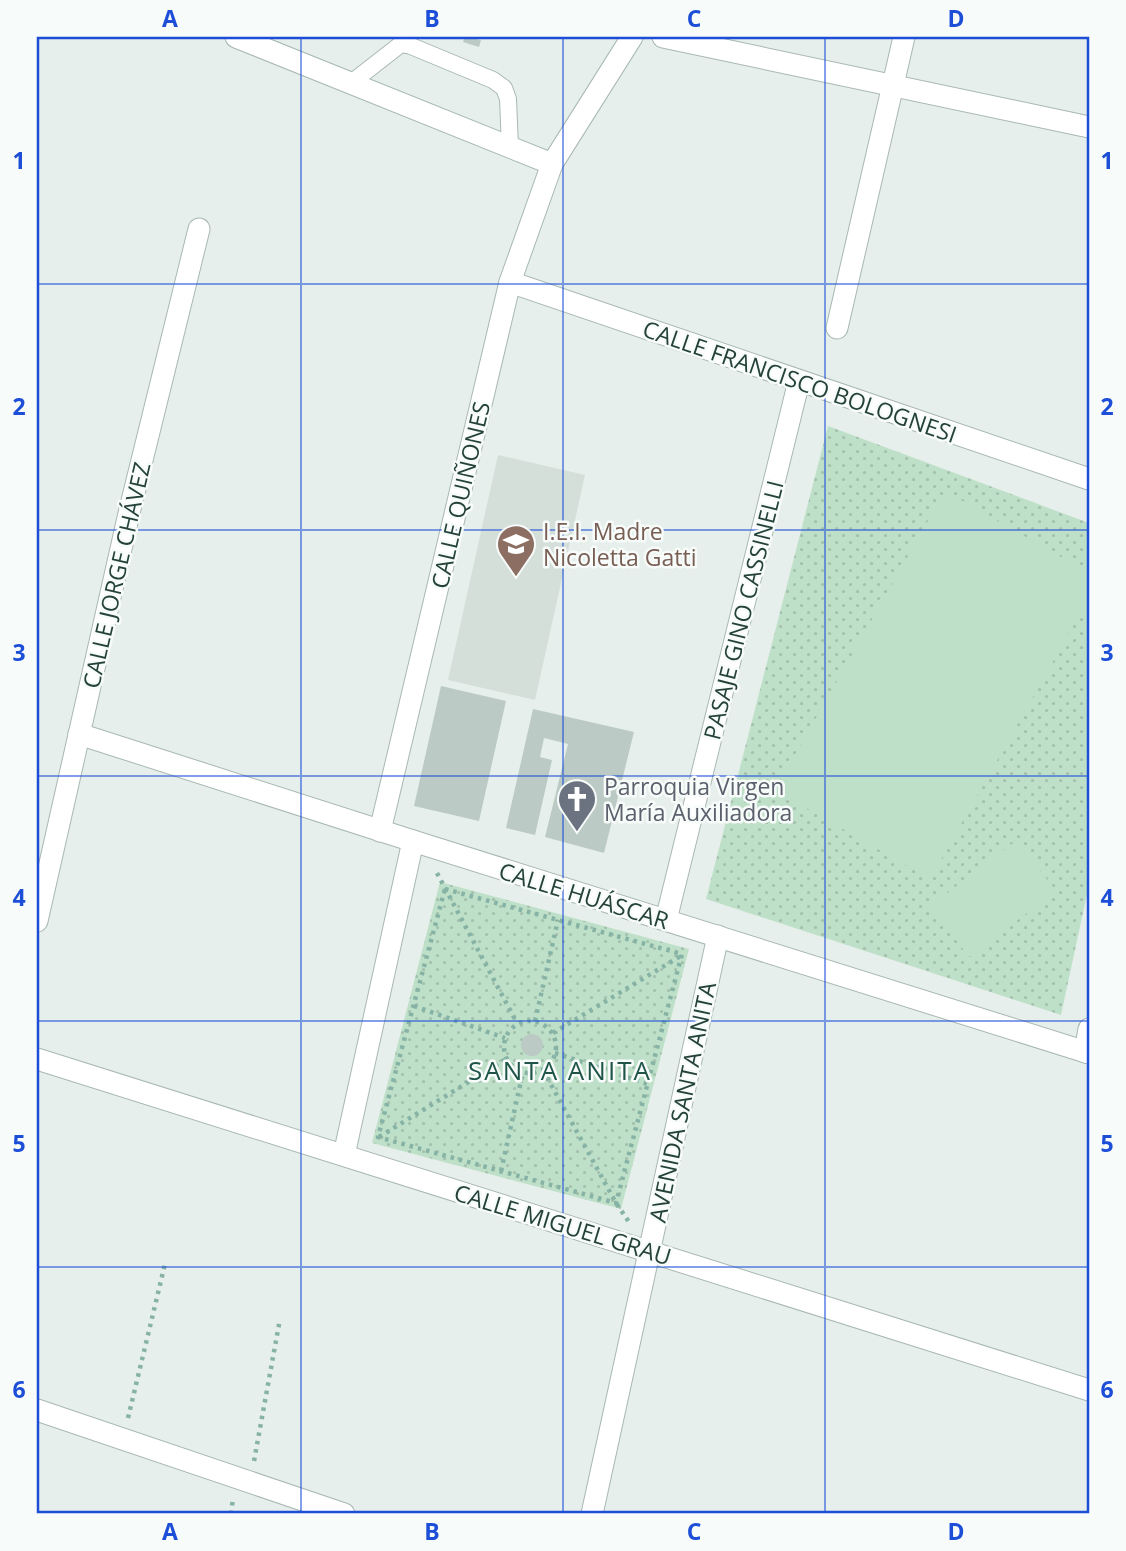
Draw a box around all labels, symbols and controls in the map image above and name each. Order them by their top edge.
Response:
text: A [162,2,178,34]
text: B [424,2,440,34]
text: C [687,2,701,34]
text: D [947,2,965,34]
text: 1 [12,144,26,176]
text: 1 [1100,144,1114,176]
street label: CALLE FRANCISCO BOLOGNESI [639,312,961,450]
text: 2 [12,390,26,422]
text: 2 [1100,390,1114,422]
street label: CALLE QUIÑONES [423,398,497,592]
street label: CALLE JORGE CHÁVEZ [74,459,158,691]
street label: PASAJE GINO CASSINELLI [695,477,791,743]
place label: I.E.I. Madre Nicoletta Gatti [543,515,697,573]
school or university icon: I.E.I. Madre Nicoletta Gatti [495,523,537,578]
text: 3 [12,636,26,668]
text: 3 [1100,636,1114,668]
place label: Parroquia Virgen María Auxiliadora [604,770,792,828]
church icon: Parroquia Virgen María Auxiliadora [556,778,598,833]
street label: CALLE HUÁSCAR [495,854,673,936]
text: 4 [12,881,26,913]
text: 4 [1100,881,1114,913]
street label: AVENIDA SANTA ANITA [641,978,723,1225]
district label: SANTA ANITA [468,1052,652,1088]
text: 5 [12,1127,26,1159]
text: 5 [1100,1127,1114,1159]
street label: CALLE MIGUEL GRAU [451,1176,675,1272]
text: 6 [12,1373,26,1405]
text: 6 [1100,1373,1114,1405]
text: A [162,1515,178,1547]
text: B [424,1515,440,1547]
text: C [687,1515,701,1547]
text: D [947,1515,965,1547]

